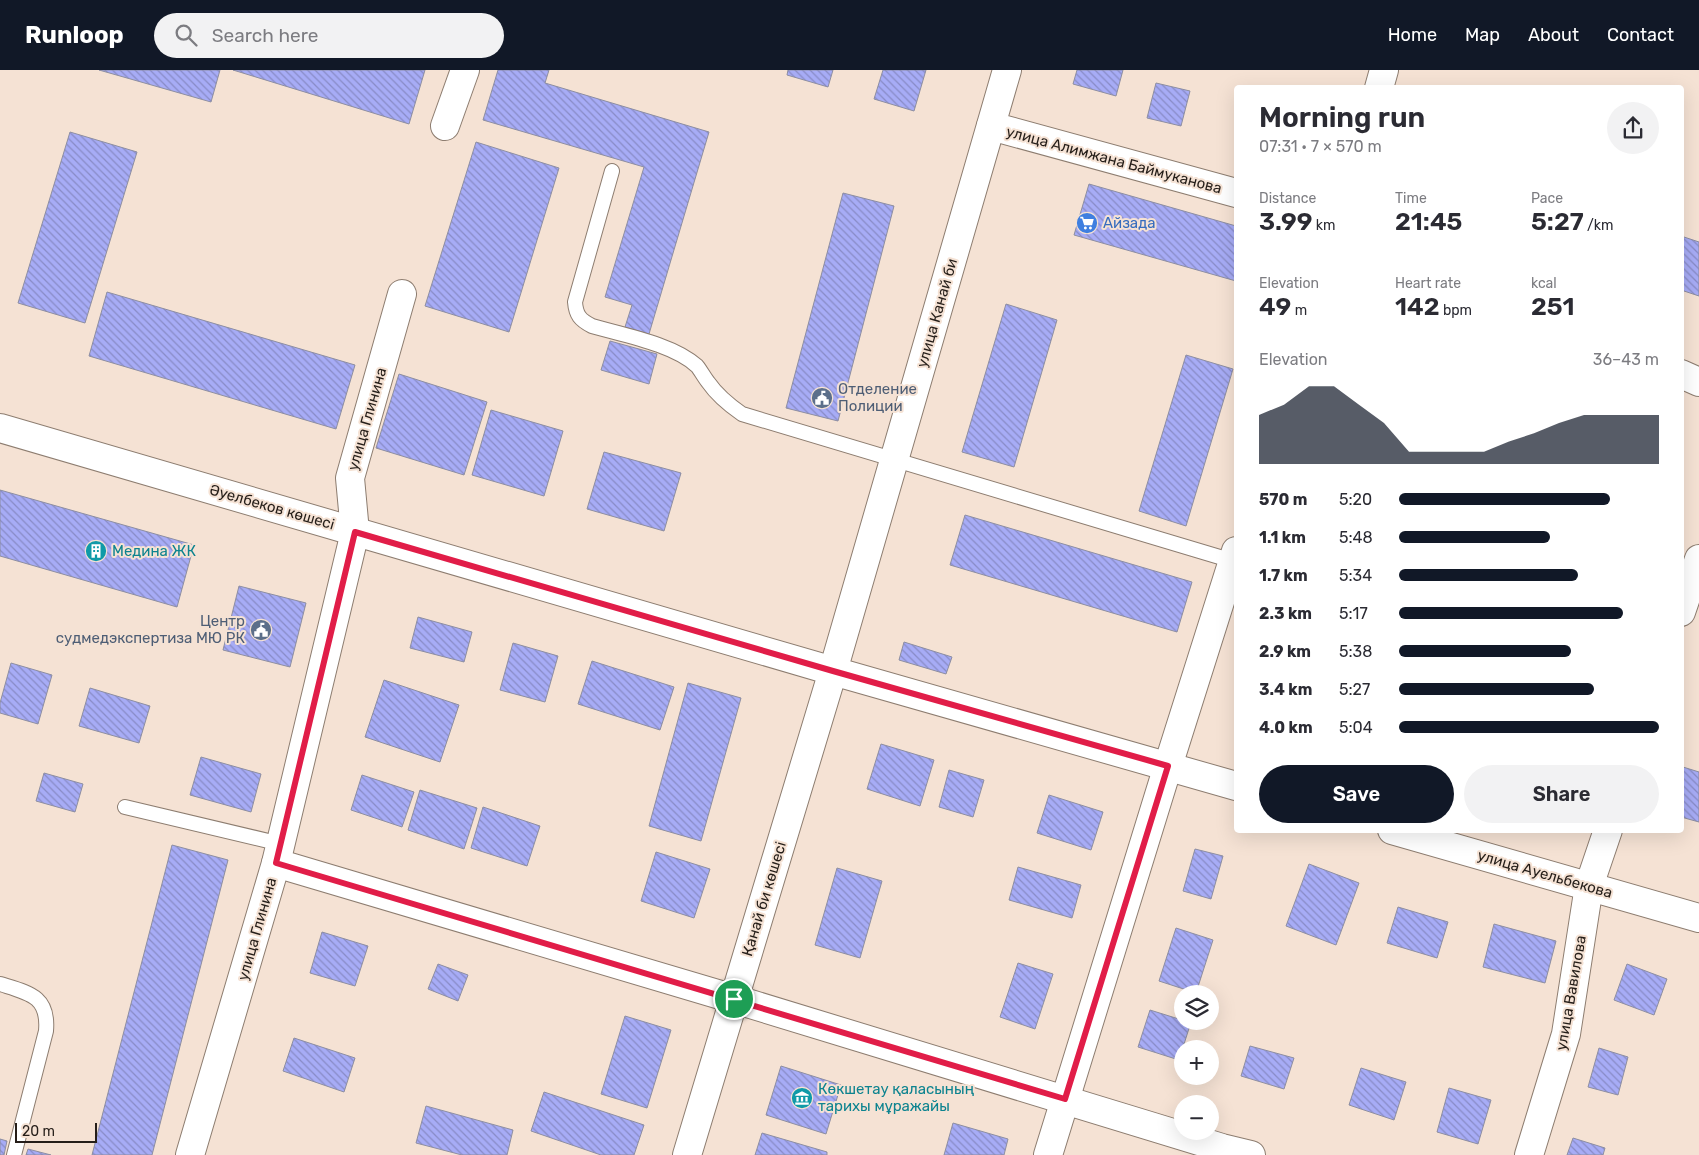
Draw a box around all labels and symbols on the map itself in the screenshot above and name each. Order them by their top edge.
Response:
street label: улица Алимжана Баймуканова [1004,123,1224,197]
supermarket icon: Айзада [1075,211,1099,235]
place label: Айзада [1103,214,1155,232]
street label: улица Канай би [913,256,961,370]
street label: улица Глинина [344,365,390,473]
place label: Отделение Полиции [838,380,917,415]
public building icon: Отделение Полиции [810,386,834,410]
street label: Әуелбеков көшесі [207,481,337,533]
building icon: Медина ЖК [84,539,108,563]
place label: Медина ЖК [112,542,196,560]
place label: Центр судмедэкспертиза МЮ РК [56,612,245,647]
public building icon: Центр судмедэкспертиза МЮ РК [249,618,273,642]
street label: Қанай би көшесі [738,840,790,958]
street label: улица Ауельбекова [1475,846,1615,902]
street label: улица Глинина [234,875,280,983]
street label: улица Вавилова [1552,934,1590,1052]
pin [713,978,755,1020]
place label: Көкшетау қаласының тарихы мұражайы [818,1080,975,1115]
museum icon: Көкшетау қаласының тарихы мұражайы [790,1086,814,1110]
scale bar [15,1120,98,1143]

